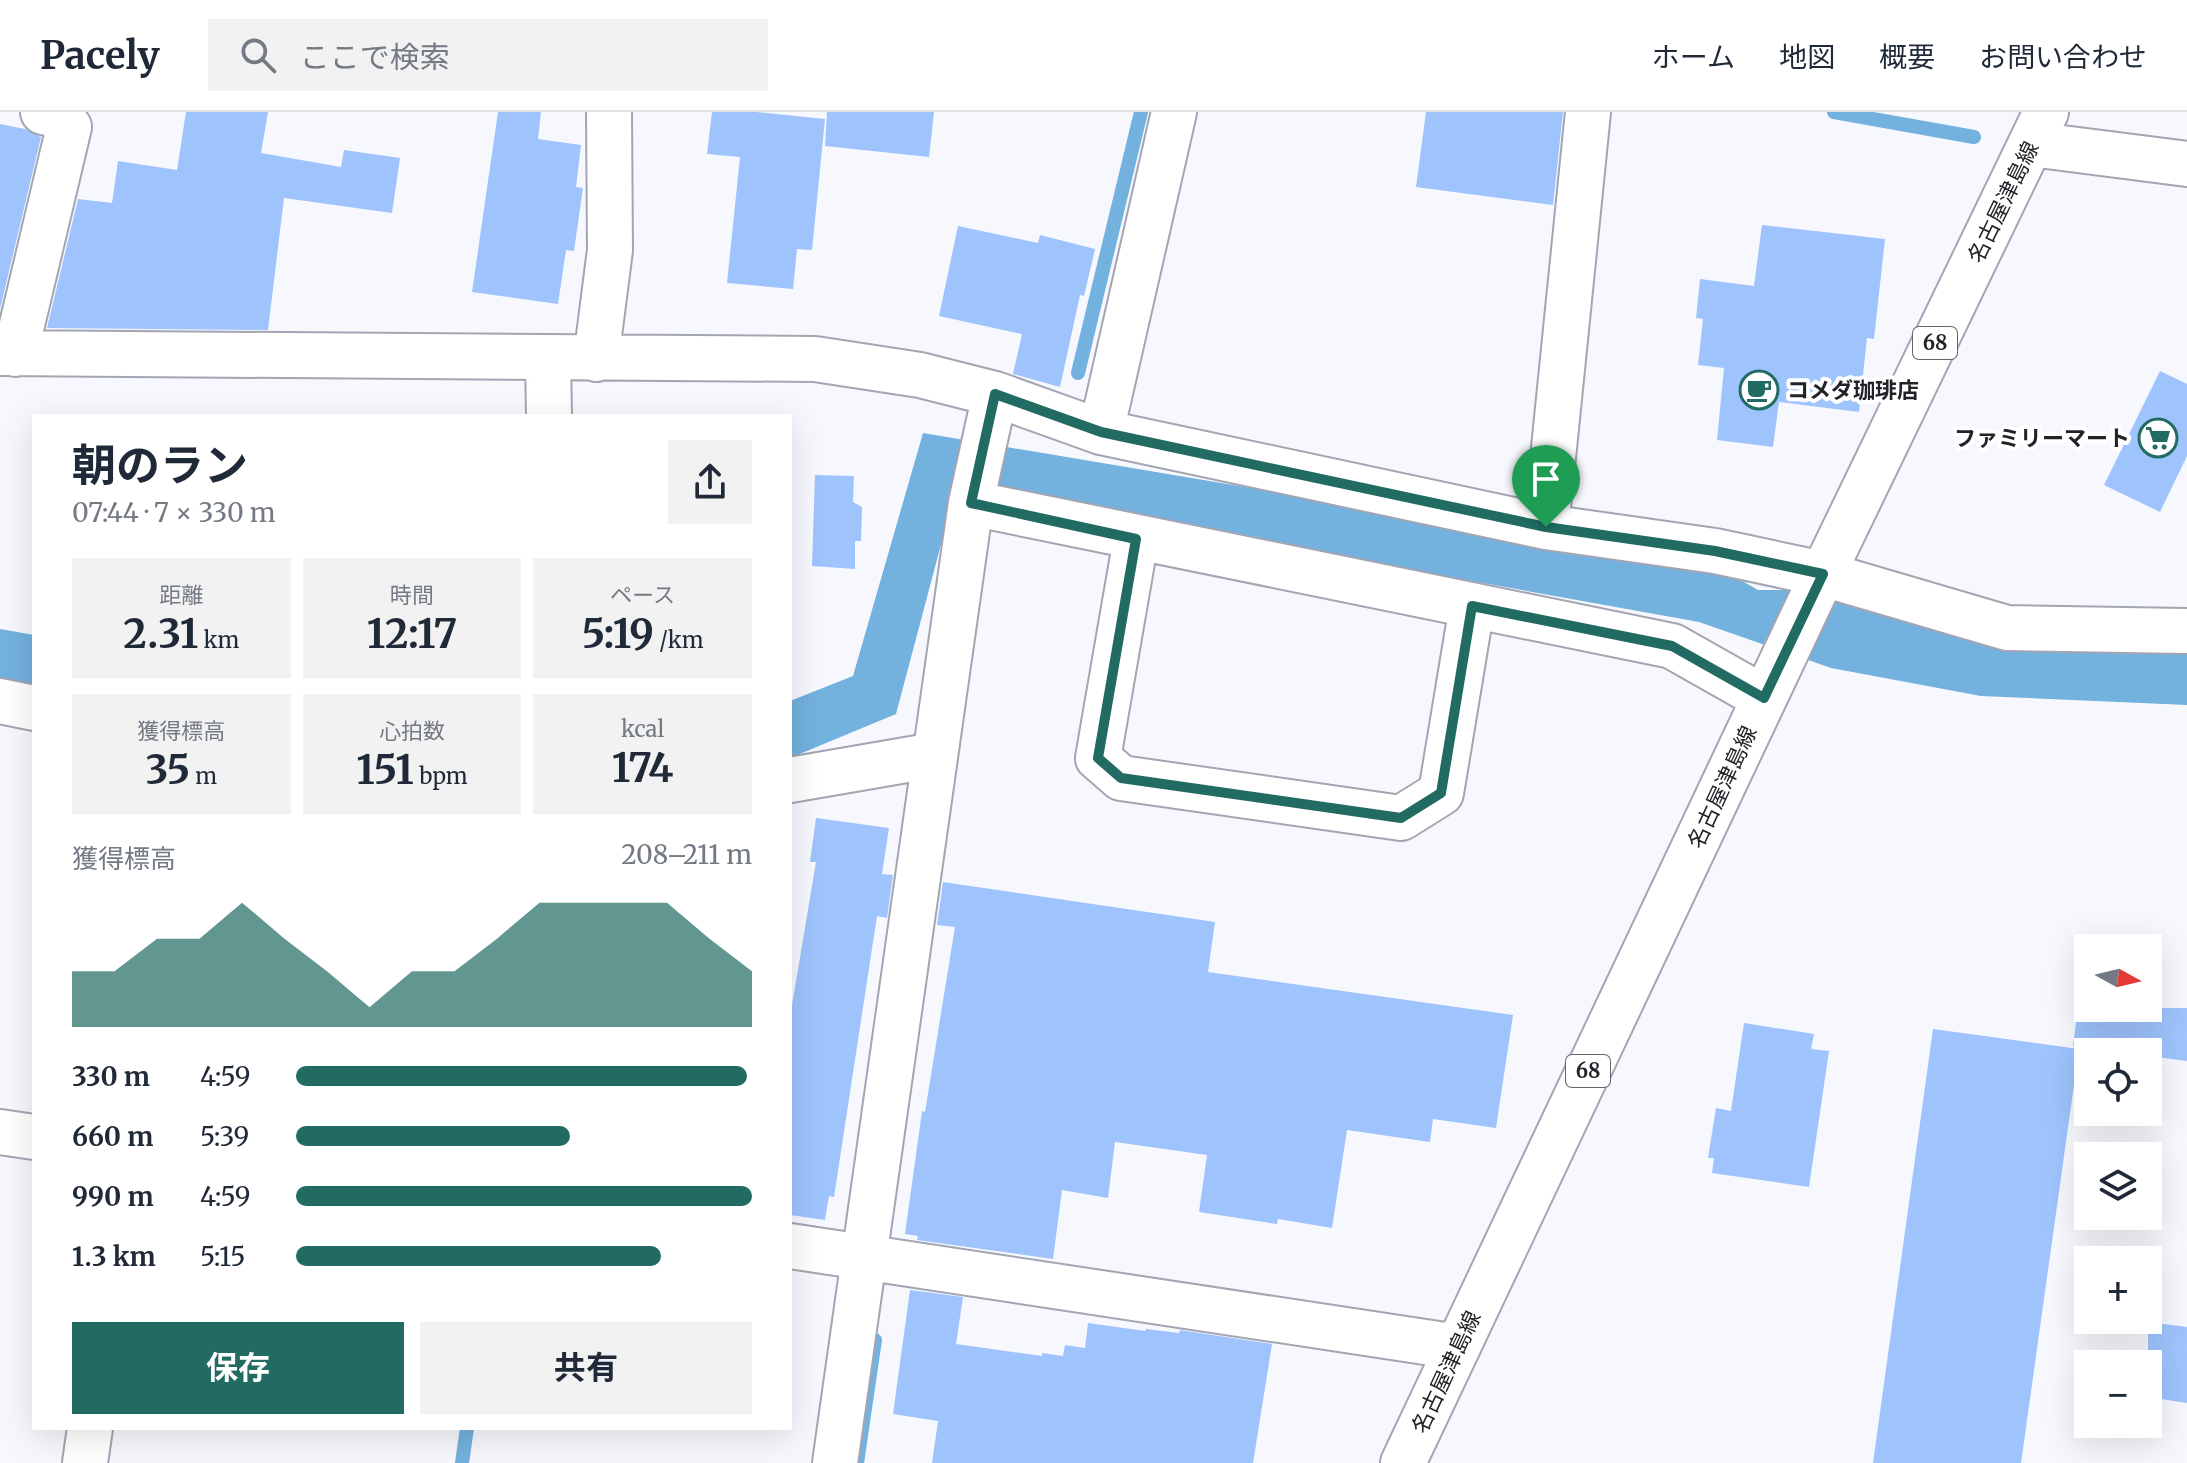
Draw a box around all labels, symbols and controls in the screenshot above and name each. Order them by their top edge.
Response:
search box [208,19,768,91]
text: Pacely [40,32,160,79]
icon: search [236,33,280,77]
text: ここで検索 [300,38,450,76]
text: ホーム [1652,39,1735,75]
text: 地図 [1779,39,1835,75]
text: 概要 [1879,39,1935,75]
text: お問い合わせ [1979,39,2147,75]
street label: 名古屋津島線 [1961,137,2045,267]
road number: 68 [1913,327,1957,359]
cafe icon: コメダ珈琲店 [1738,369,1780,411]
place label: コメダ珈琲店 [1787,376,1919,404]
supermarket icon: ファミリーマート [2137,417,2179,459]
place label: ファミリーマート [1954,424,2130,452]
text: 朝のラン [72,438,248,493]
button: share [668,440,752,524]
pin [1512,445,1580,527]
icon: arrive [1524,457,1568,501]
text: 07:44 · 7 × 330 m [72,496,276,529]
text: 距離 [159,581,203,609]
text: 時間 [390,581,434,609]
text: ペース [610,581,675,609]
text: 2.31 [123,609,198,659]
text: 12:17 [367,609,457,659]
text: 5:19 [582,609,654,659]
text: km [198,626,239,654]
text: /km [654,626,704,654]
text: kcal [621,715,664,743]
text: 獲得標高 [137,717,225,745]
text: 心拍数 [379,717,445,745]
street label: 名古屋津島線 [1681,721,1763,853]
text: 174 [612,743,674,793]
text: 35 [146,745,190,795]
text: 151 [356,745,414,795]
text: m [190,762,217,790]
text: bpm [414,762,468,790]
text: 208–211 m [621,838,752,871]
text: 獲得標高 [72,842,176,875]
north arrow [2074,934,2162,1022]
map controls [2074,934,2162,1438]
button: locate [2074,1038,2162,1126]
road number: 68 [1566,1055,1610,1087]
text: 330 m [72,1060,150,1093]
text: 4:59 [200,1060,251,1093]
text: 660 m [72,1120,153,1153]
text: 5:39 [200,1120,249,1153]
button: layers [2074,1142,2162,1230]
text: 990 m [72,1180,154,1213]
text: 4:59 [200,1180,251,1213]
text: 1.3 km [72,1240,156,1273]
text: 5:15 [200,1240,245,1273]
button: + [2074,1246,2162,1334]
street label: 名古屋津島線 [1405,1306,1487,1438]
button: 保存 [72,1322,404,1414]
button: 共有 [420,1322,752,1414]
button: − [2074,1350,2162,1438]

